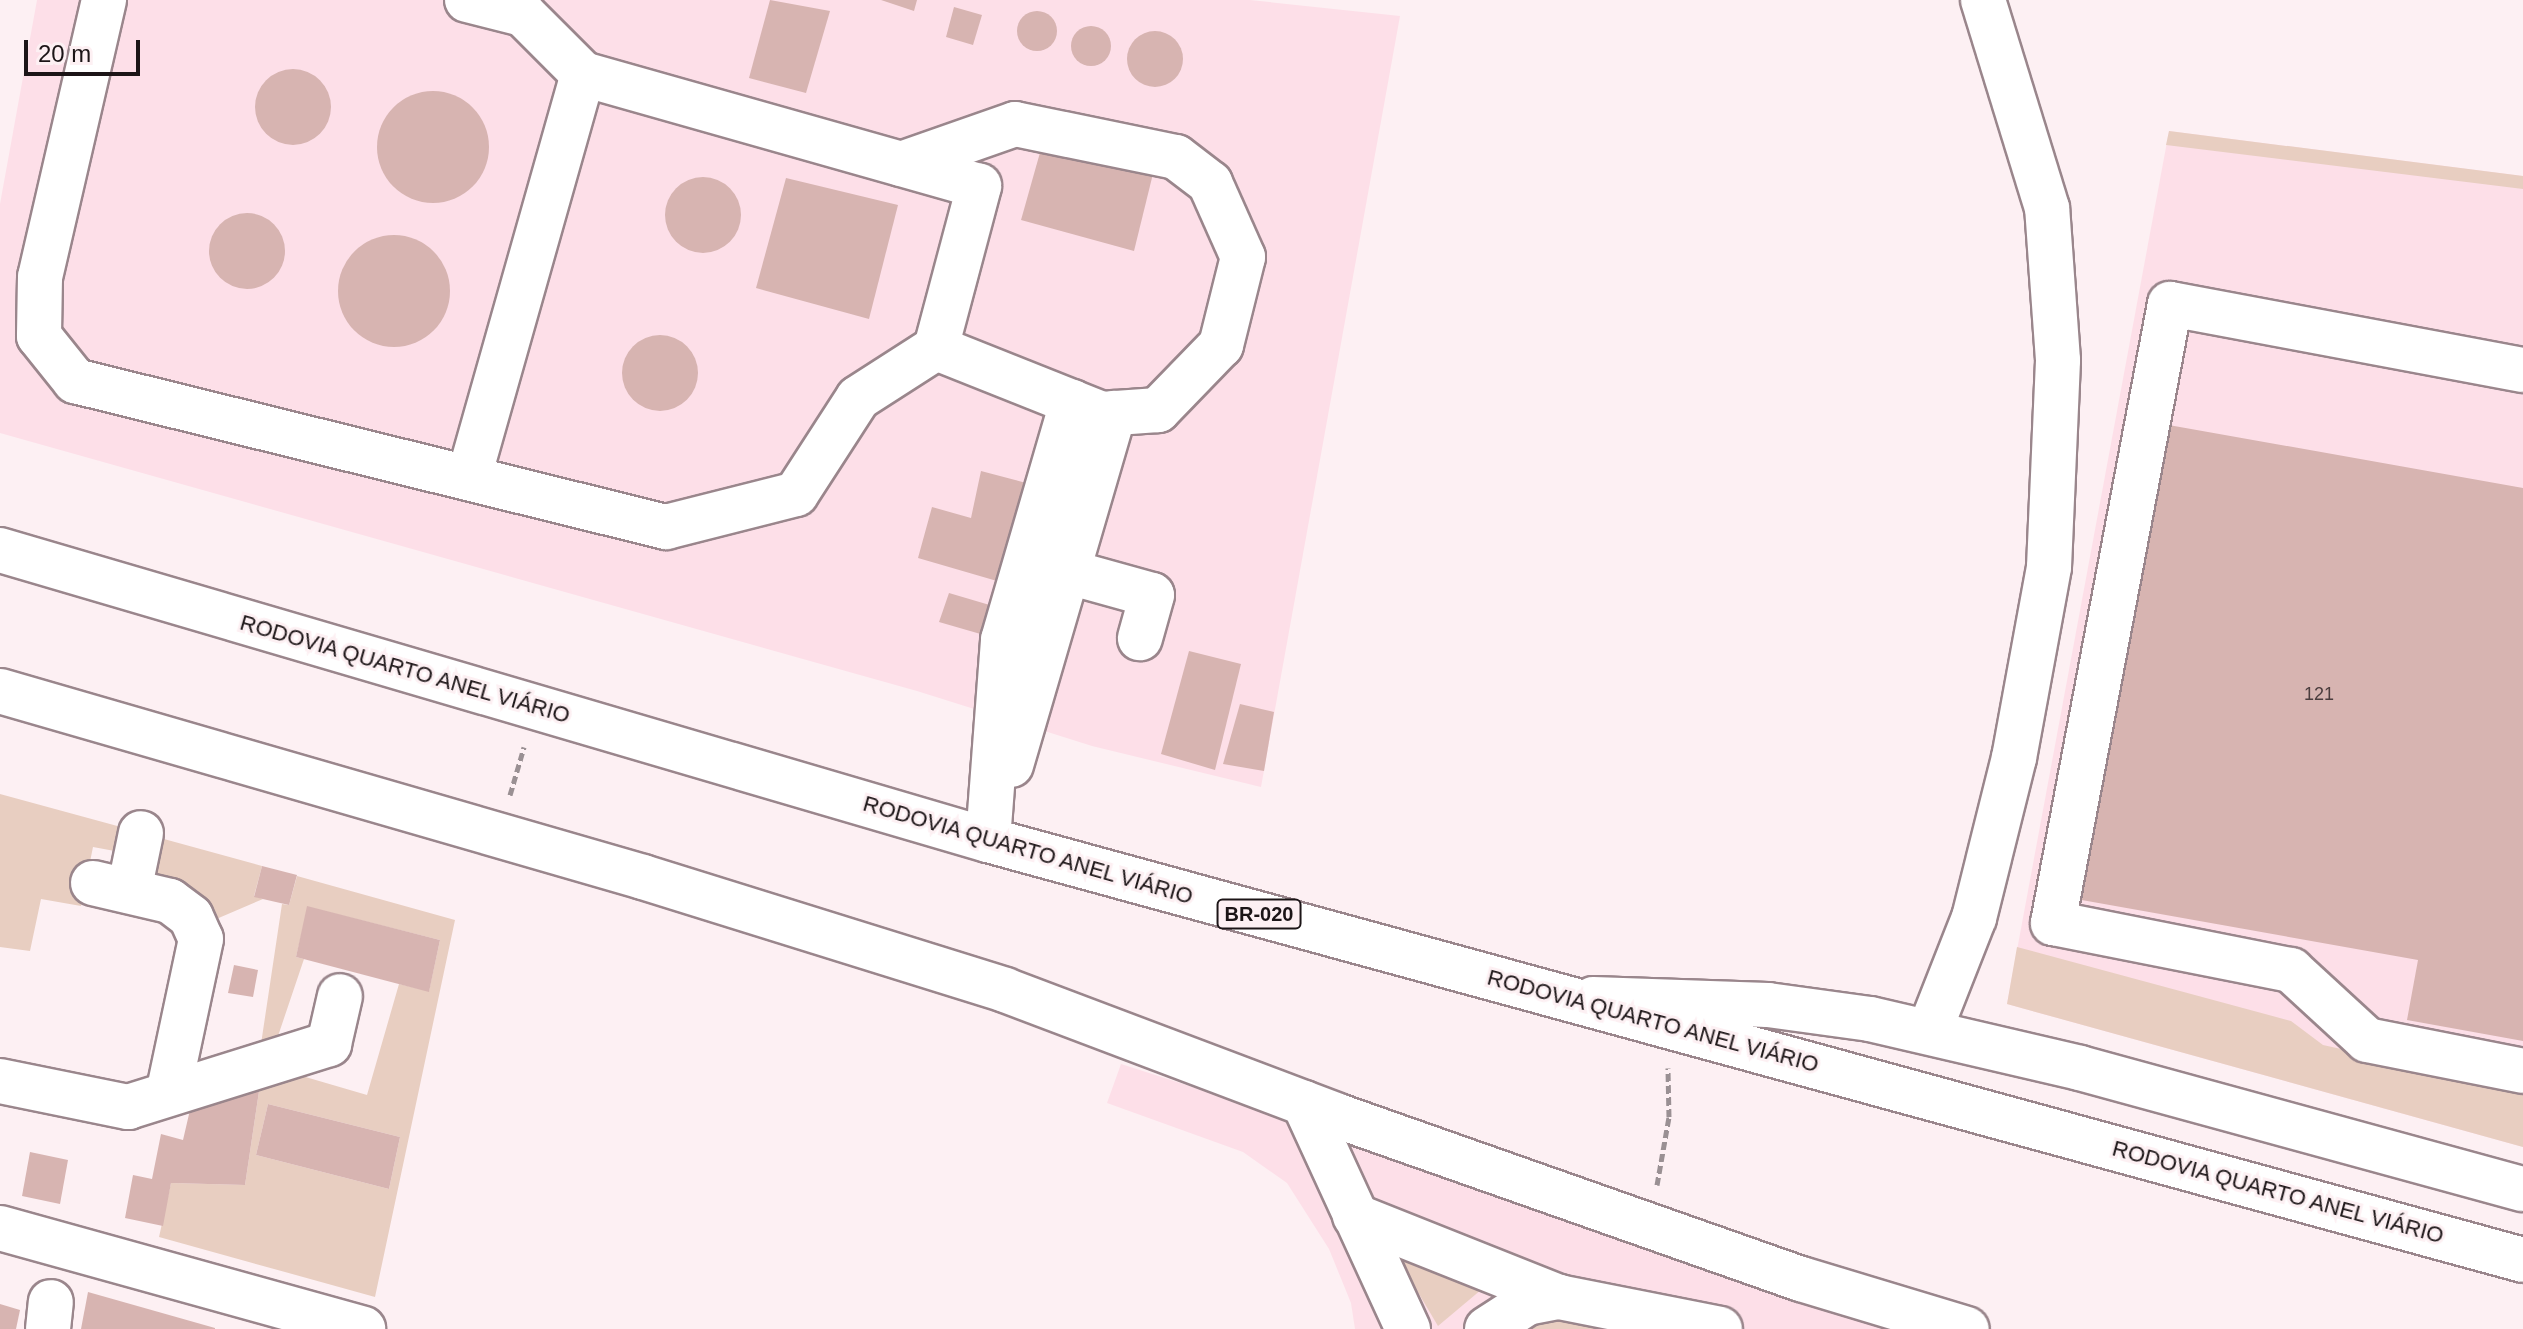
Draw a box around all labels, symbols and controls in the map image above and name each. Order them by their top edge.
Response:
scale bar [28,24,144,74]
text: 20 m [38,40,91,67]
street label: RODOVIA QUARTO ANEL VIÁRIO [235,609,575,729]
house number: 121 [2304,683,2334,705]
street label: RODOVIA QUARTO ANEL VIÁRIO [858,790,1198,910]
road number: BR-020 [1215,898,1303,930]
street label: RODOVIA QUARTO ANEL VIÁRIO [1483,964,1823,1078]
street label: RODOVIA QUARTO ANEL VIÁRIO [2108,1135,2448,1249]

